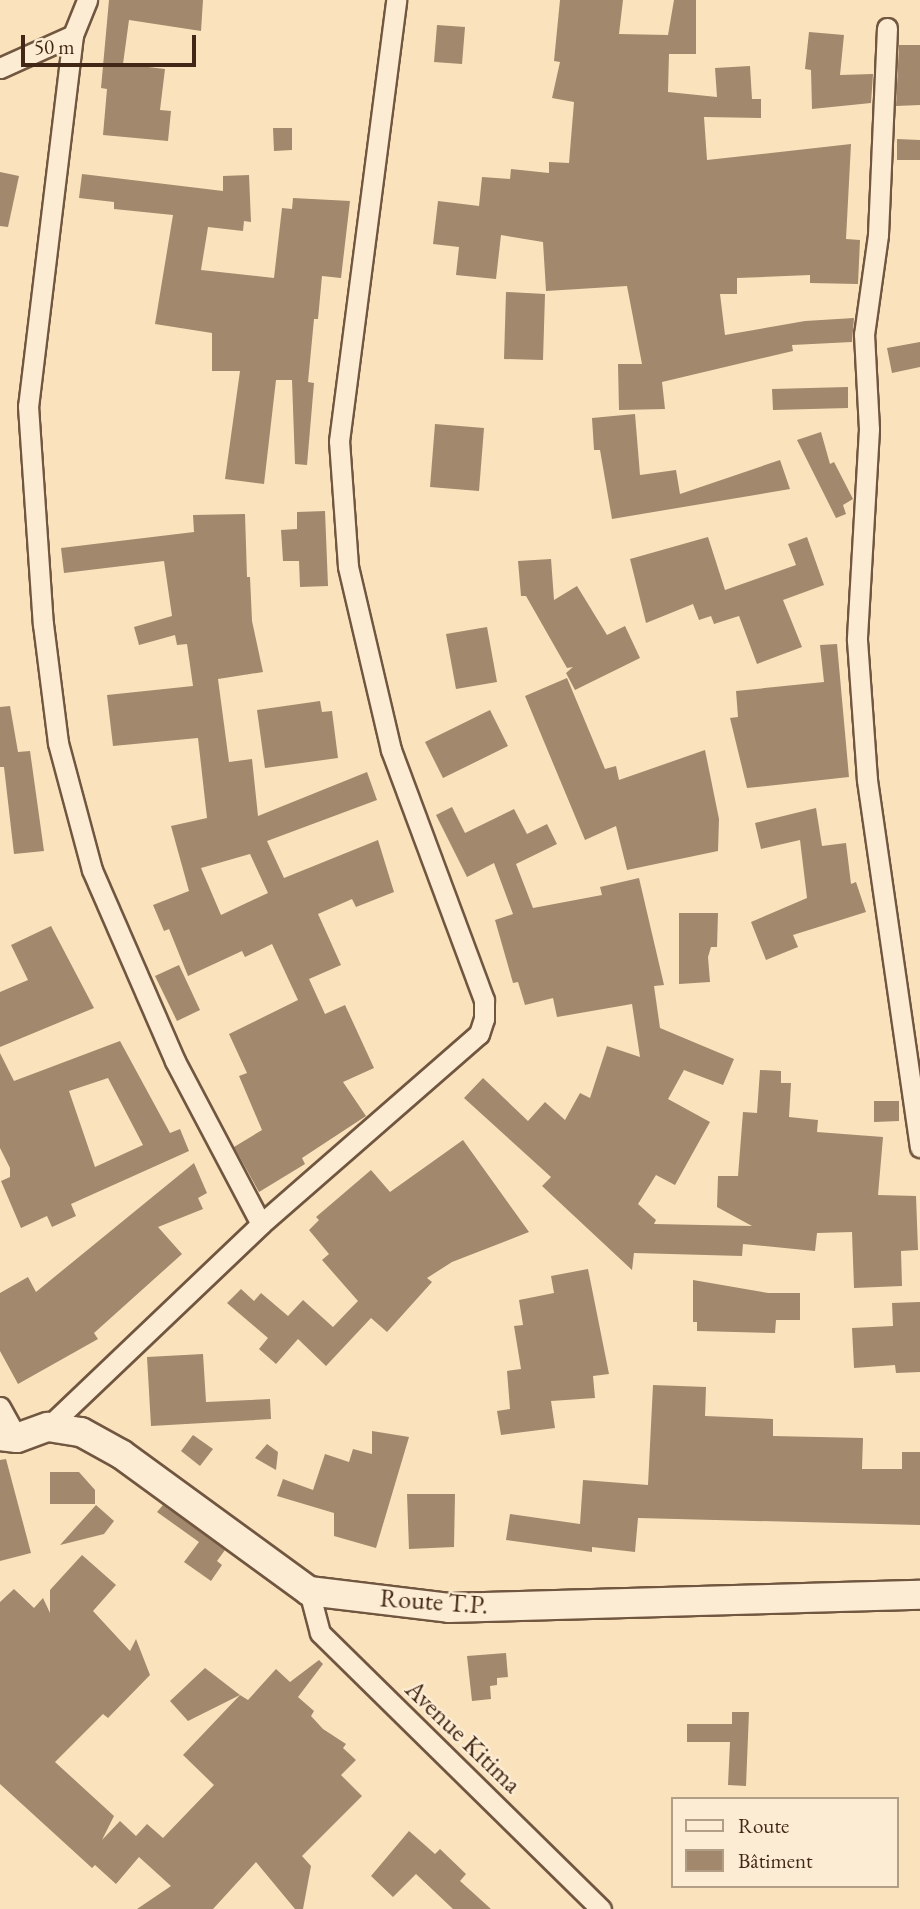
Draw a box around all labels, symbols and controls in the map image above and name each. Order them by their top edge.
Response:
scale bar [24,21,200,65]
text: 50 m [34,33,75,60]
street label: Route T.P. [379,1583,489,1621]
street label: Avenue Kitima [399,1674,527,1800]
legend [671,1797,899,1888]
text: Route [738,1812,789,1839]
text: Bâtiment [738,1847,813,1874]

